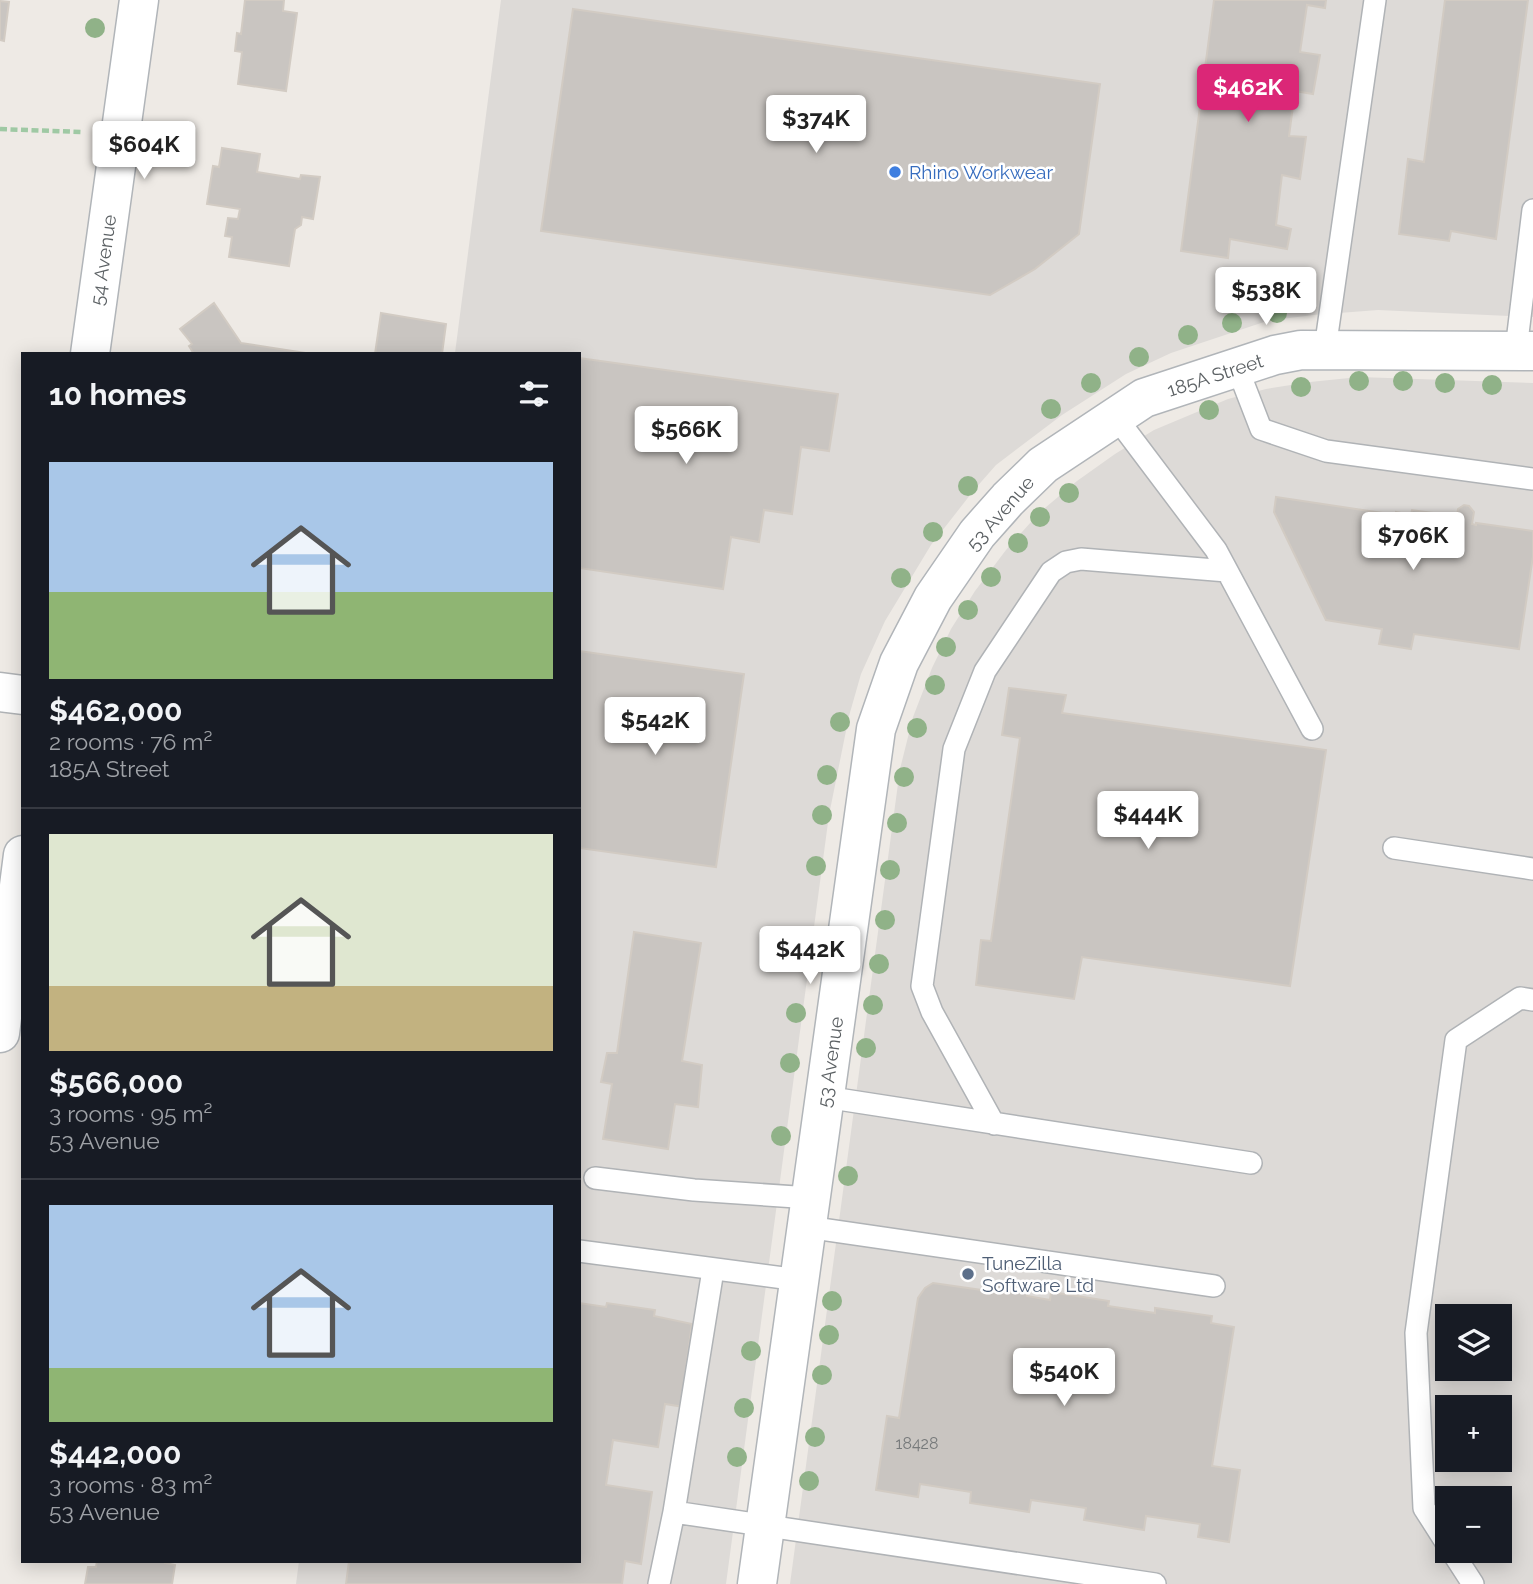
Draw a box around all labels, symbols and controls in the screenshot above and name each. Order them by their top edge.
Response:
pin: $462K [1199,64,1297,124]
text: $462K [1213,73,1283,100]
pin: $374K [767,96,865,155]
text: $374K [782,104,850,131]
pin: $604K [95,122,193,181]
text: $604K [108,130,180,157]
place label: Rhino Workwear [909,161,1053,183]
marker: Rhino Workwear [887,164,903,180]
street label: 54 Avenue [86,213,120,307]
pin: $538K [1217,268,1315,327]
text: $538K [1231,276,1301,303]
street label: 185A Street [1164,349,1266,401]
icon: filters [515,375,553,413]
text: 10 homes [49,377,186,412]
pin: $566K [637,406,735,466]
text: $566K [651,415,721,442]
street label: 53 Avenue [962,471,1038,555]
icon: home [238,507,364,633]
pin: $706K [1364,512,1462,572]
text: $706K [1378,521,1448,548]
text: $462,000 [49,693,183,728]
pin: $542K [606,698,704,757]
text: $542K [621,706,689,733]
text: 2 rooms · 76 m² [49,728,212,755]
text: 185A Street [49,755,169,782]
pin: $444K [1099,792,1197,851]
text: $444K [1113,800,1183,827]
icon: home [238,879,364,1005]
pin: $442K [761,926,859,986]
text: $442K [775,935,845,962]
street label: 53 Avenue [813,1015,847,1109]
text: $566,000 [49,1065,183,1100]
text: 3 rooms · 95 m² [49,1100,212,1127]
text: 53 Avenue [49,1127,160,1154]
icon: home [238,1250,364,1376]
place label: TuneZilla Software Ltd [982,1252,1094,1296]
marker: TuneZilla Software Ltd [960,1266,976,1282]
map controls [1435,1304,1512,1563]
button: layers [1435,1304,1512,1381]
pin: $540K [1015,1348,1113,1408]
text: $540K [1029,1357,1099,1384]
button: + [1435,1395,1512,1472]
house number: 18428 [896,1434,938,1453]
text: $442,000 [49,1436,181,1471]
text: 3 rooms · 83 m² [49,1471,212,1498]
button: − [1435,1486,1512,1563]
text: 53 Avenue [49,1498,160,1525]

